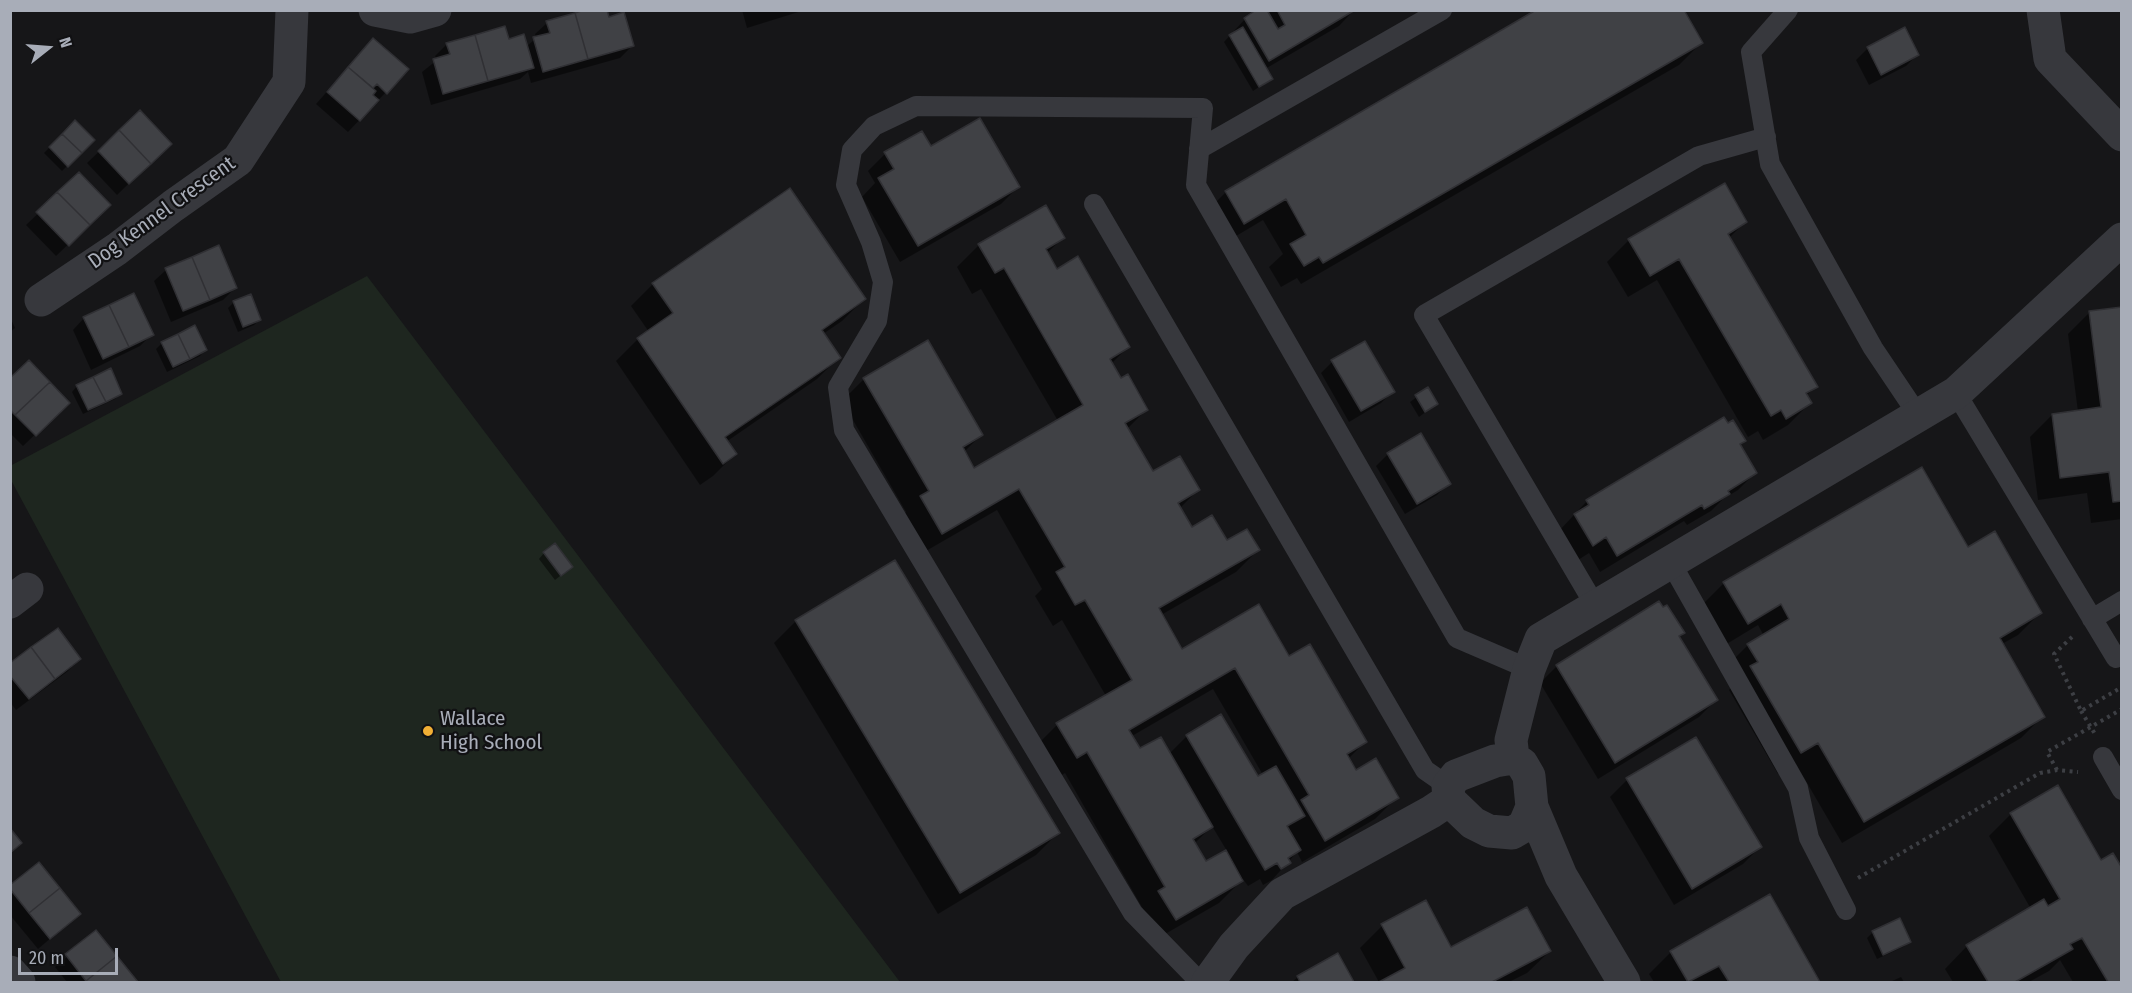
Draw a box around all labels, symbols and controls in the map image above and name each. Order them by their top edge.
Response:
north arrow [18,18,78,78]
text: N [55,35,76,50]
street label: Dog Kennel Crescent [84,151,240,275]
place label: Wallace High School [440,706,542,756]
marker: Wallace High School [421,724,435,738]
scale bar [21,936,122,974]
text: 20 m [29,947,64,969]

